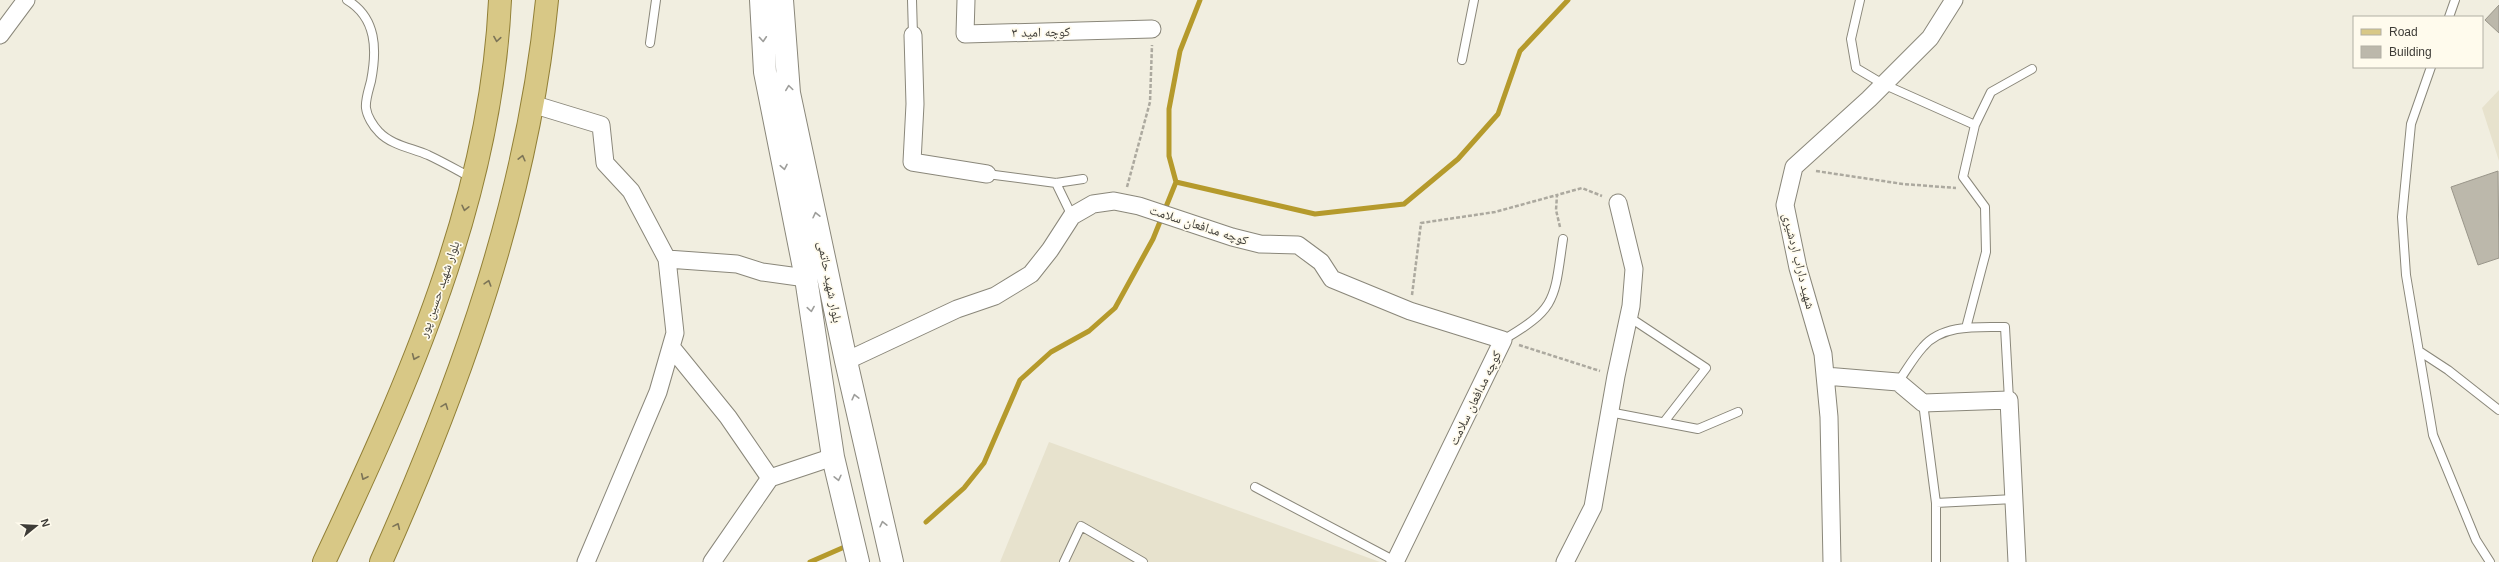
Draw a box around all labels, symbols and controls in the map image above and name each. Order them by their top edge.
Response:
legend [2353,16,2483,68]
street label: کوچه امید ۳ [1012,24,1071,41]
text: Road [2389,25,2418,39]
one-way arrow [493,36,502,42]
one-way arrow [759,36,768,42]
text: Building [2389,45,2432,59]
one-way arrow [785,85,794,91]
one-way arrow [517,154,525,161]
one-way arrow [779,164,788,170]
street label: کوچه مدافعان سلامت [1147,202,1251,249]
one-way arrow [461,204,469,211]
one-way arrow [813,212,821,218]
street label: شهید داراب اردشیری [1779,212,1818,311]
street label: بلوار شهيد حسین پور [415,239,464,340]
street label: بلوار شهید حاتمی [814,240,845,324]
one-way arrow [483,280,492,287]
one-way arrow [806,305,814,312]
street label: کوچه مدافعان سلامت [1446,348,1505,448]
one-way arrow [412,353,420,361]
one-way arrow [851,394,859,400]
one-way arrow [441,402,449,409]
one-way arrow [361,473,369,480]
one-way arrow [833,474,842,481]
north arrow [16,506,56,546]
text: N [39,517,52,529]
one-way arrow [880,521,888,527]
one-way arrow [392,523,400,531]

